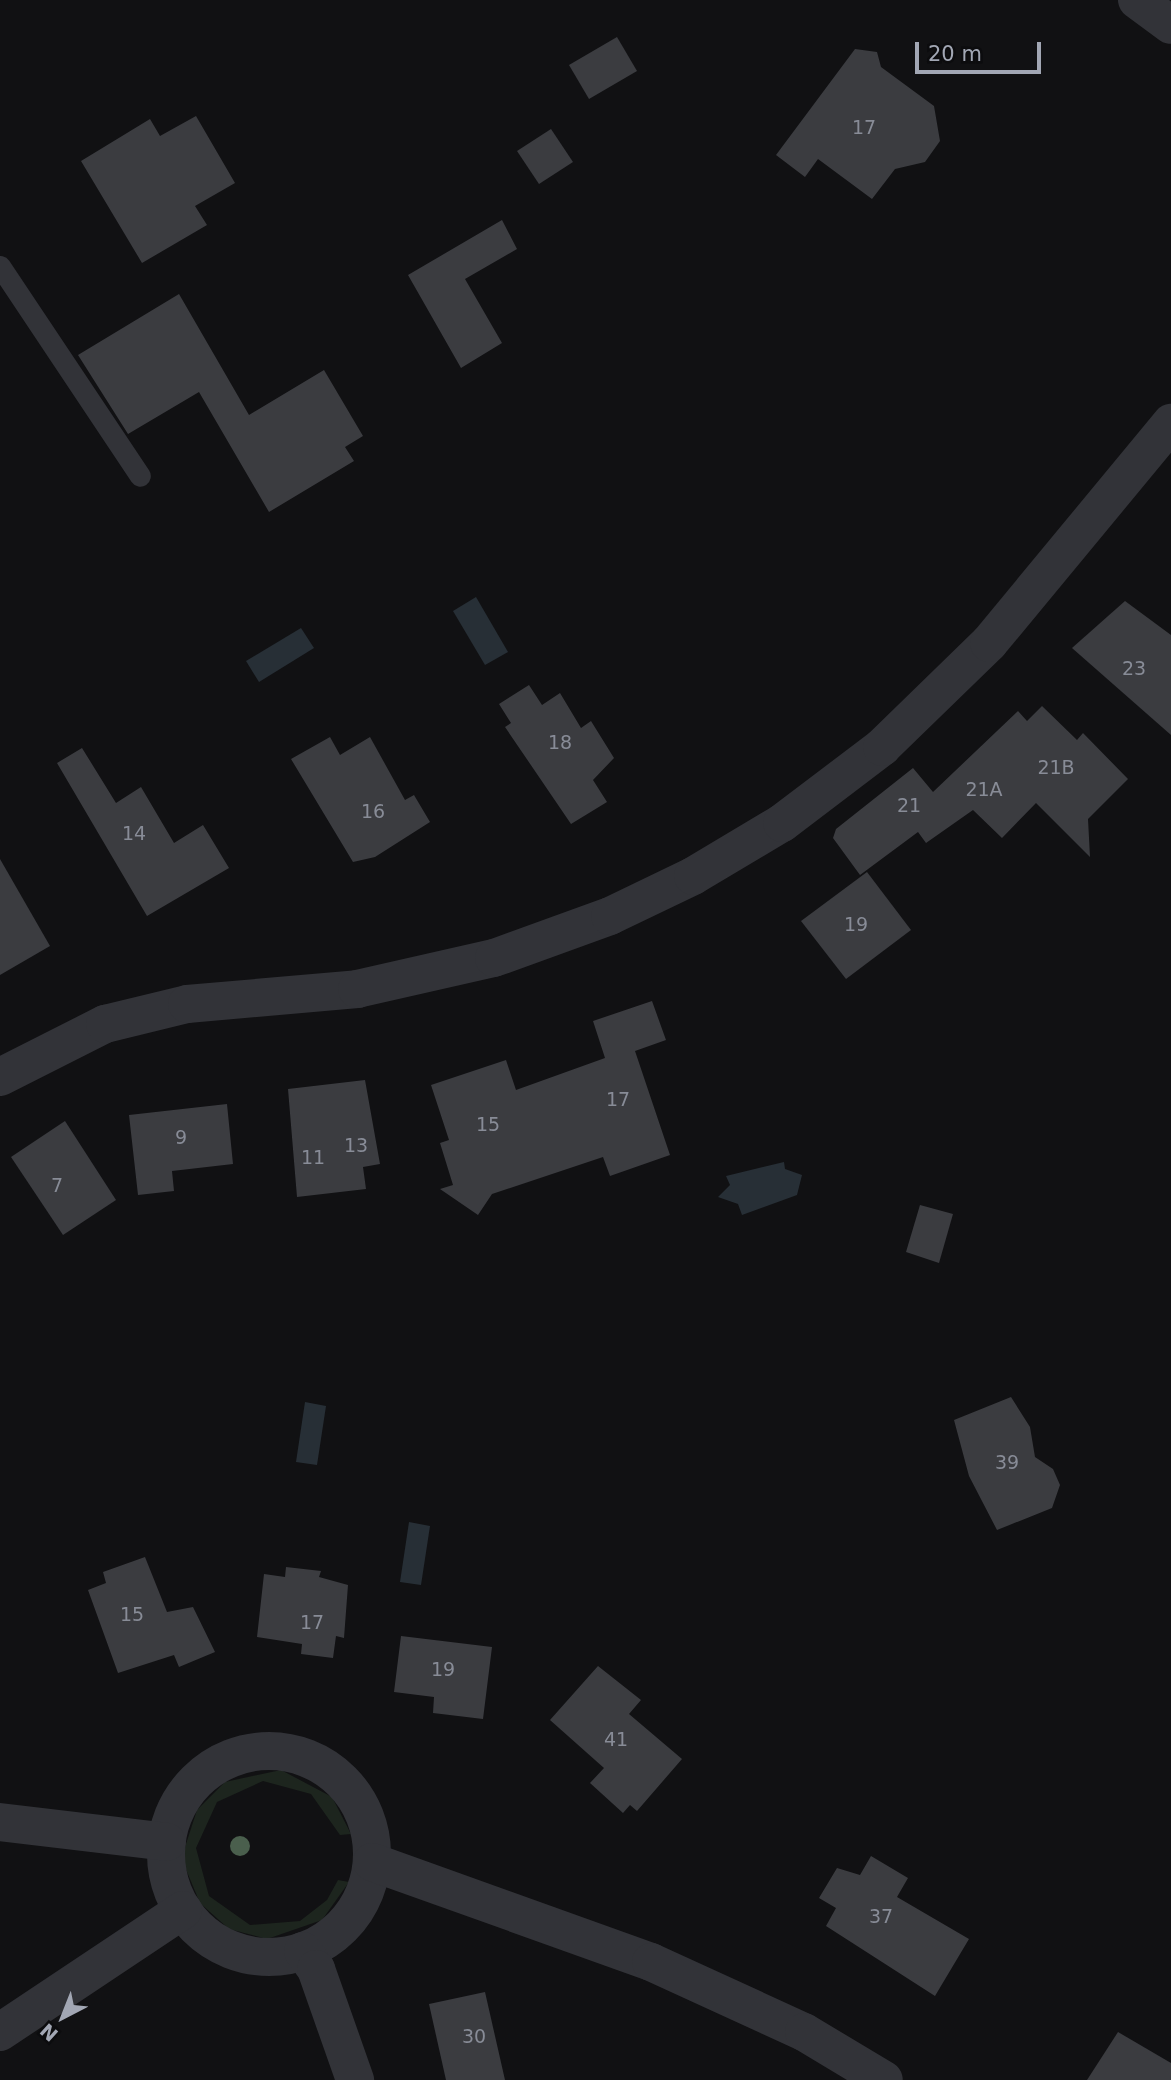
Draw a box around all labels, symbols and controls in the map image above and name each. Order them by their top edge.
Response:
scale bar [919,28,1045,72]
text: 20 m [928,42,982,66]
house number: 17 [852,117,876,139]
house number: 23 [1122,658,1146,680]
house number: 18 [548,732,572,754]
house number: 21B [1037,757,1075,779]
house number: 21A [965,779,1003,801]
house number: 21 [897,795,921,817]
house number: 16 [361,801,385,823]
house number: 14 [122,823,146,845]
house number: 19 [844,914,868,936]
house number: 17 [606,1089,630,1111]
house number: 15 [476,1114,500,1136]
house number: 9 [175,1127,187,1149]
house number: 13 [344,1135,368,1157]
house number: 11 [301,1147,325,1169]
house number: 7 [51,1175,63,1197]
house number: 39 [995,1452,1019,1474]
house number: 15 [120,1604,144,1626]
house number: 17 [300,1612,324,1634]
house number: 19 [431,1659,455,1681]
house number: 41 [604,1729,628,1751]
house number: 37 [869,1906,893,1928]
north arrow [28,1982,98,2052]
text: N [36,2019,62,2046]
house number: 30 [462,2026,486,2048]

